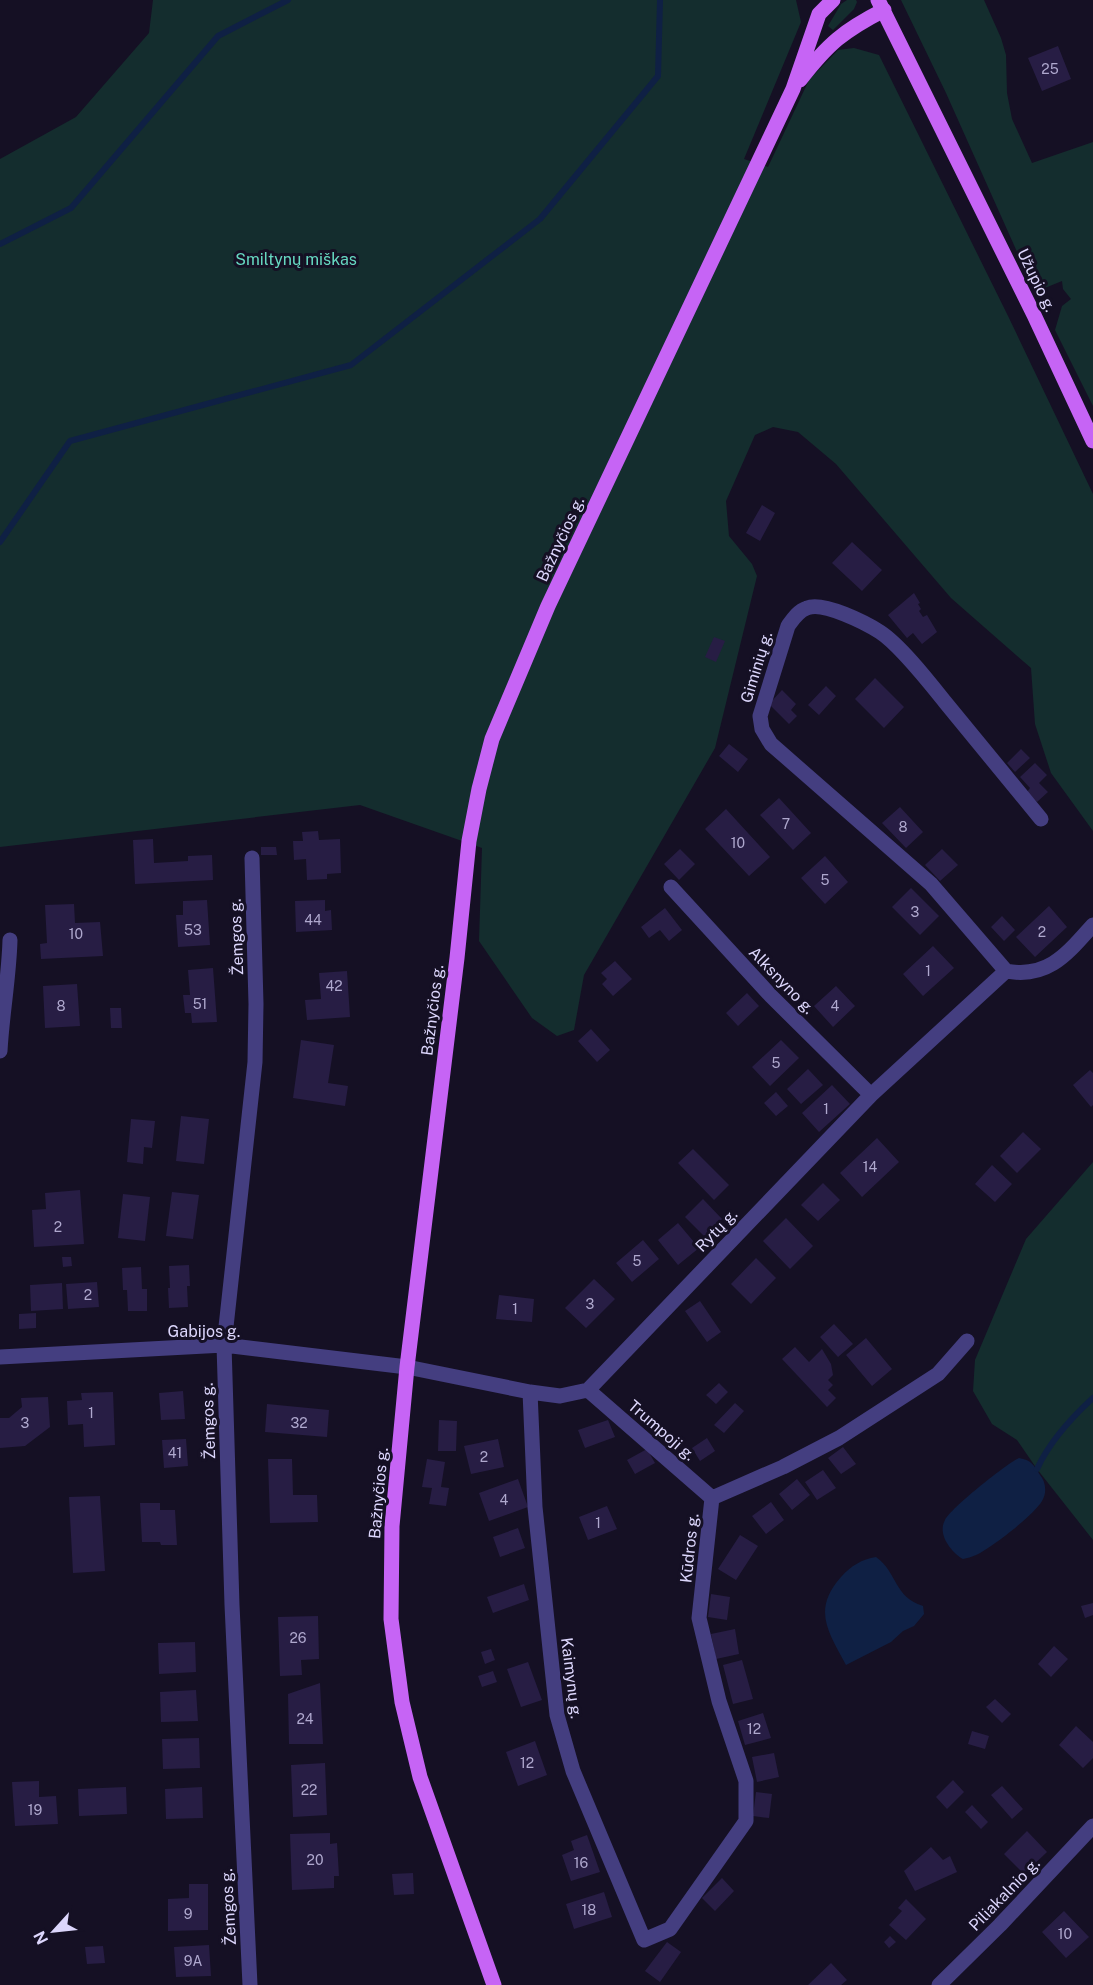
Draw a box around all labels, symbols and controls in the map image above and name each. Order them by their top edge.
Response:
house number: 25 [1041,61,1059,77]
street label: Užupio g. [1013,245,1060,315]
park label: Smiltynų miškas [235,250,357,269]
street label: Bažnyčios g. [532,494,588,585]
street label: Giminių g. [737,629,776,705]
house number: 7 [782,816,790,832]
house number: 8 [898,819,908,835]
house number: 10 [731,835,745,851]
house number: 5 [821,872,830,888]
street label: Žemgos g. [225,898,247,976]
house number: 3 [911,904,920,920]
house number: 44 [304,912,322,928]
house number: 53 [184,922,202,938]
house number: 2 [1038,924,1046,940]
house number: 10 [69,926,83,942]
street label: Alksnyno g. [745,943,818,1018]
street label: Bažnyčios g. [417,963,448,1057]
house number: 1 [925,963,931,979]
house number: 42 [325,978,343,994]
house number: 51 [193,996,207,1012]
house number: 8 [56,998,66,1014]
house number: 4 [831,998,840,1014]
house number: 5 [772,1055,781,1071]
house number: 1 [823,1101,829,1117]
house number: 14 [863,1159,877,1175]
street label: Rytų g. [691,1205,741,1256]
house number: 2 [54,1219,62,1235]
house number: 5 [633,1253,642,1269]
house number: 2 [84,1287,92,1303]
house number: 3 [586,1296,595,1312]
house number: 1 [512,1301,518,1317]
street label: Gabijos g. [168,1322,240,1341]
street label: Žemgos g. [197,1382,219,1460]
street label: Trumpoji g. [624,1396,699,1465]
house number: 1 [88,1405,94,1421]
house number: 3 [21,1415,30,1431]
house number: 32 [290,1415,308,1431]
house number: 41 [168,1445,182,1461]
street label: Bažnyčios g. [365,1447,392,1540]
house number: 2 [480,1449,488,1465]
house number: 4 [500,1492,509,1508]
street label: Kūdros g. [676,1512,703,1584]
house number: 1 [595,1515,601,1531]
house number: 26 [289,1630,307,1646]
street label: Kaimynų g. [557,1636,586,1720]
house number: 24 [296,1711,314,1727]
house number: 12 [747,1721,761,1737]
house number: 12 [520,1755,534,1771]
house number: 22 [301,1782,317,1798]
house number: 19 [28,1802,42,1818]
house number: 20 [307,1852,323,1868]
street label: Piliakalnio g. [965,1854,1044,1935]
house number: 16 [574,1855,588,1871]
street label: Žemgos g. [216,1868,240,1946]
north arrow [24,1901,84,1961]
house number: 18 [582,1902,596,1918]
house number: 9 [184,1906,193,1922]
house number: 10 [1058,1926,1072,1942]
text: N [30,1928,52,1947]
house number: 9A [184,1953,202,1969]

